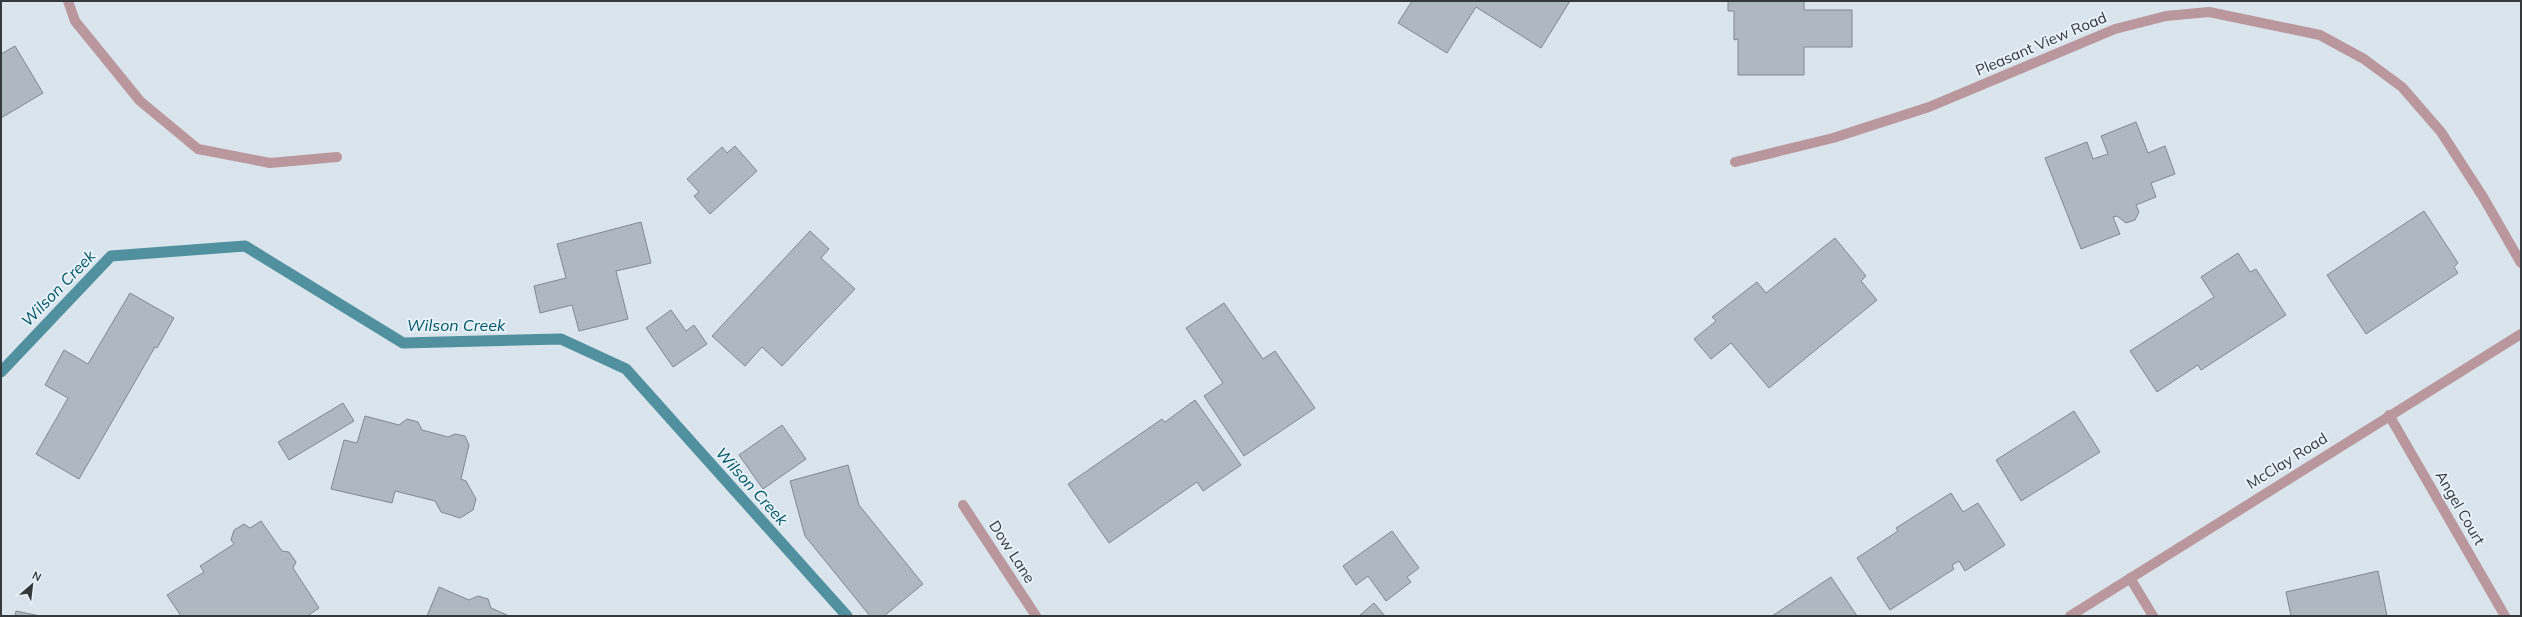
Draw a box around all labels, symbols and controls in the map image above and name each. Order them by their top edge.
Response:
street label: Pleasant View Road [1972,7,2109,80]
water label: Wilson Creek [17,245,100,330]
water label: Wilson Creek [407,315,506,335]
street label: McClay Road [2243,428,2331,493]
water label: Wilson Creek [712,443,793,530]
street label: Angel Court [2432,467,2489,548]
street label: Dow Lane [985,517,1040,587]
north arrow [12,565,52,605]
text: N [30,568,44,584]

